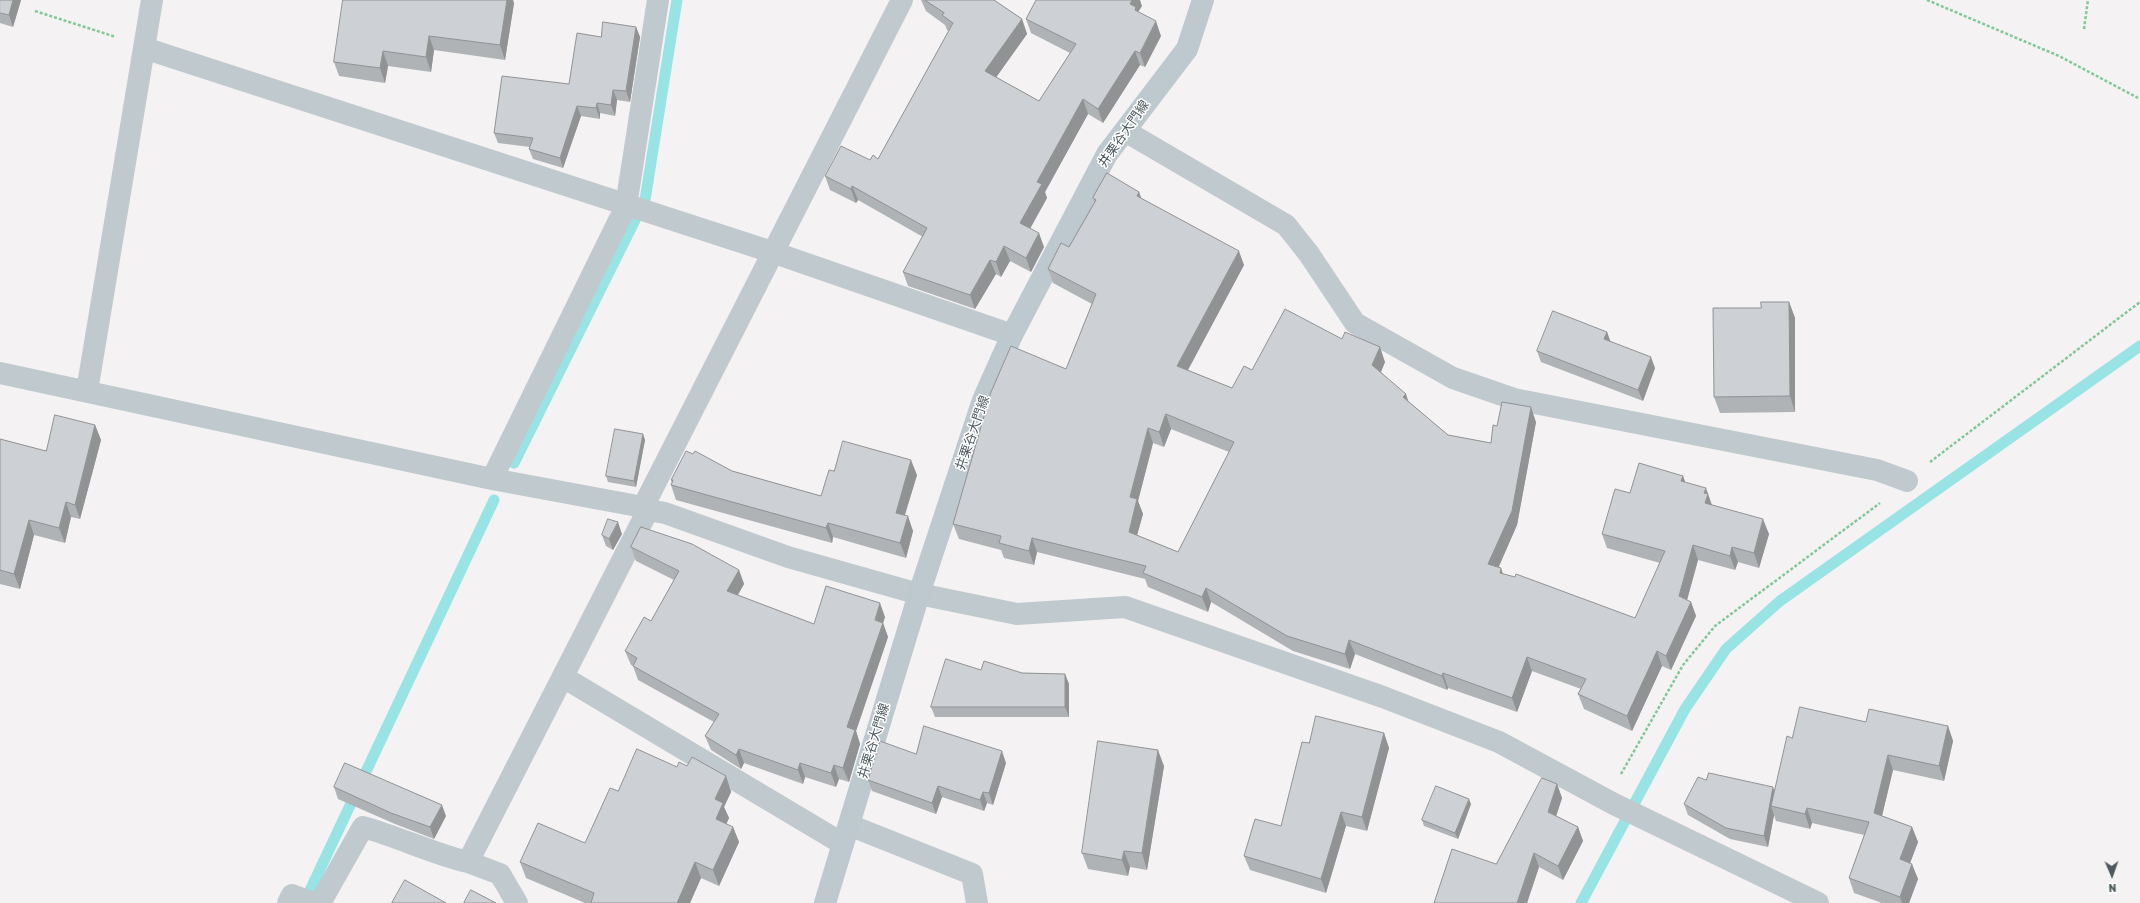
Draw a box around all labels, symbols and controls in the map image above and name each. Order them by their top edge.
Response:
street label: 井栗谷大門線 [1095,98,1153,170]
street label: 井栗谷大門線 [953,394,993,472]
street label: 井栗谷大門線 [855,701,893,781]
north arrow [2092,855,2132,895]
text: N [2108,881,2117,894]

